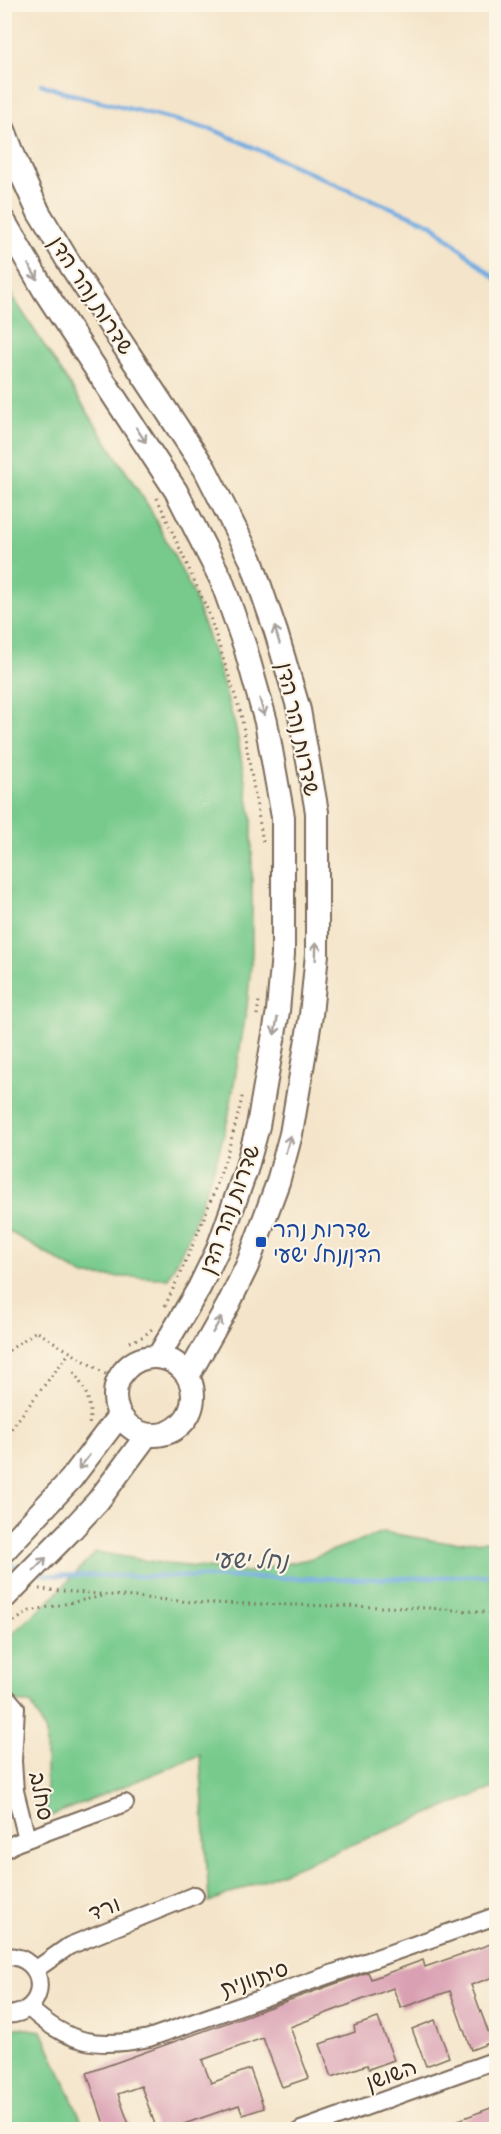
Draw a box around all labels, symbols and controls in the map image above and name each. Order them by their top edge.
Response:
street label: שדרות נהר הדן [41,233,137,361]
one-way arrow [28,263,40,280]
one-way arrow [135,426,147,443]
one-way arrow [271,626,282,645]
street label: שדרות נהר הדן [268,661,322,799]
one-way arrow [257,697,268,716]
one-way arrow [311,942,322,962]
one-way arrow [270,1016,281,1035]
one-way arrow [283,1135,294,1154]
street label: שדרות נהר הדן [197,1142,268,1279]
place label: שדרות נהר הדן/נחל ישעי [273,1220,382,1271]
marker: שדרות נהר הדן/נחל ישעי [254,1235,268,1249]
one-way arrow [211,1317,223,1334]
one-way arrow [78,1454,91,1470]
water label: נחל ישעי [212,1547,290,1579]
one-way arrow [33,1556,47,1571]
street label: סחלב [21,1770,57,1823]
street label: ורד [86,1894,125,1930]
street label: סיתוונית [218,1958,293,2005]
street label: השושן [363,2057,421,2099]

